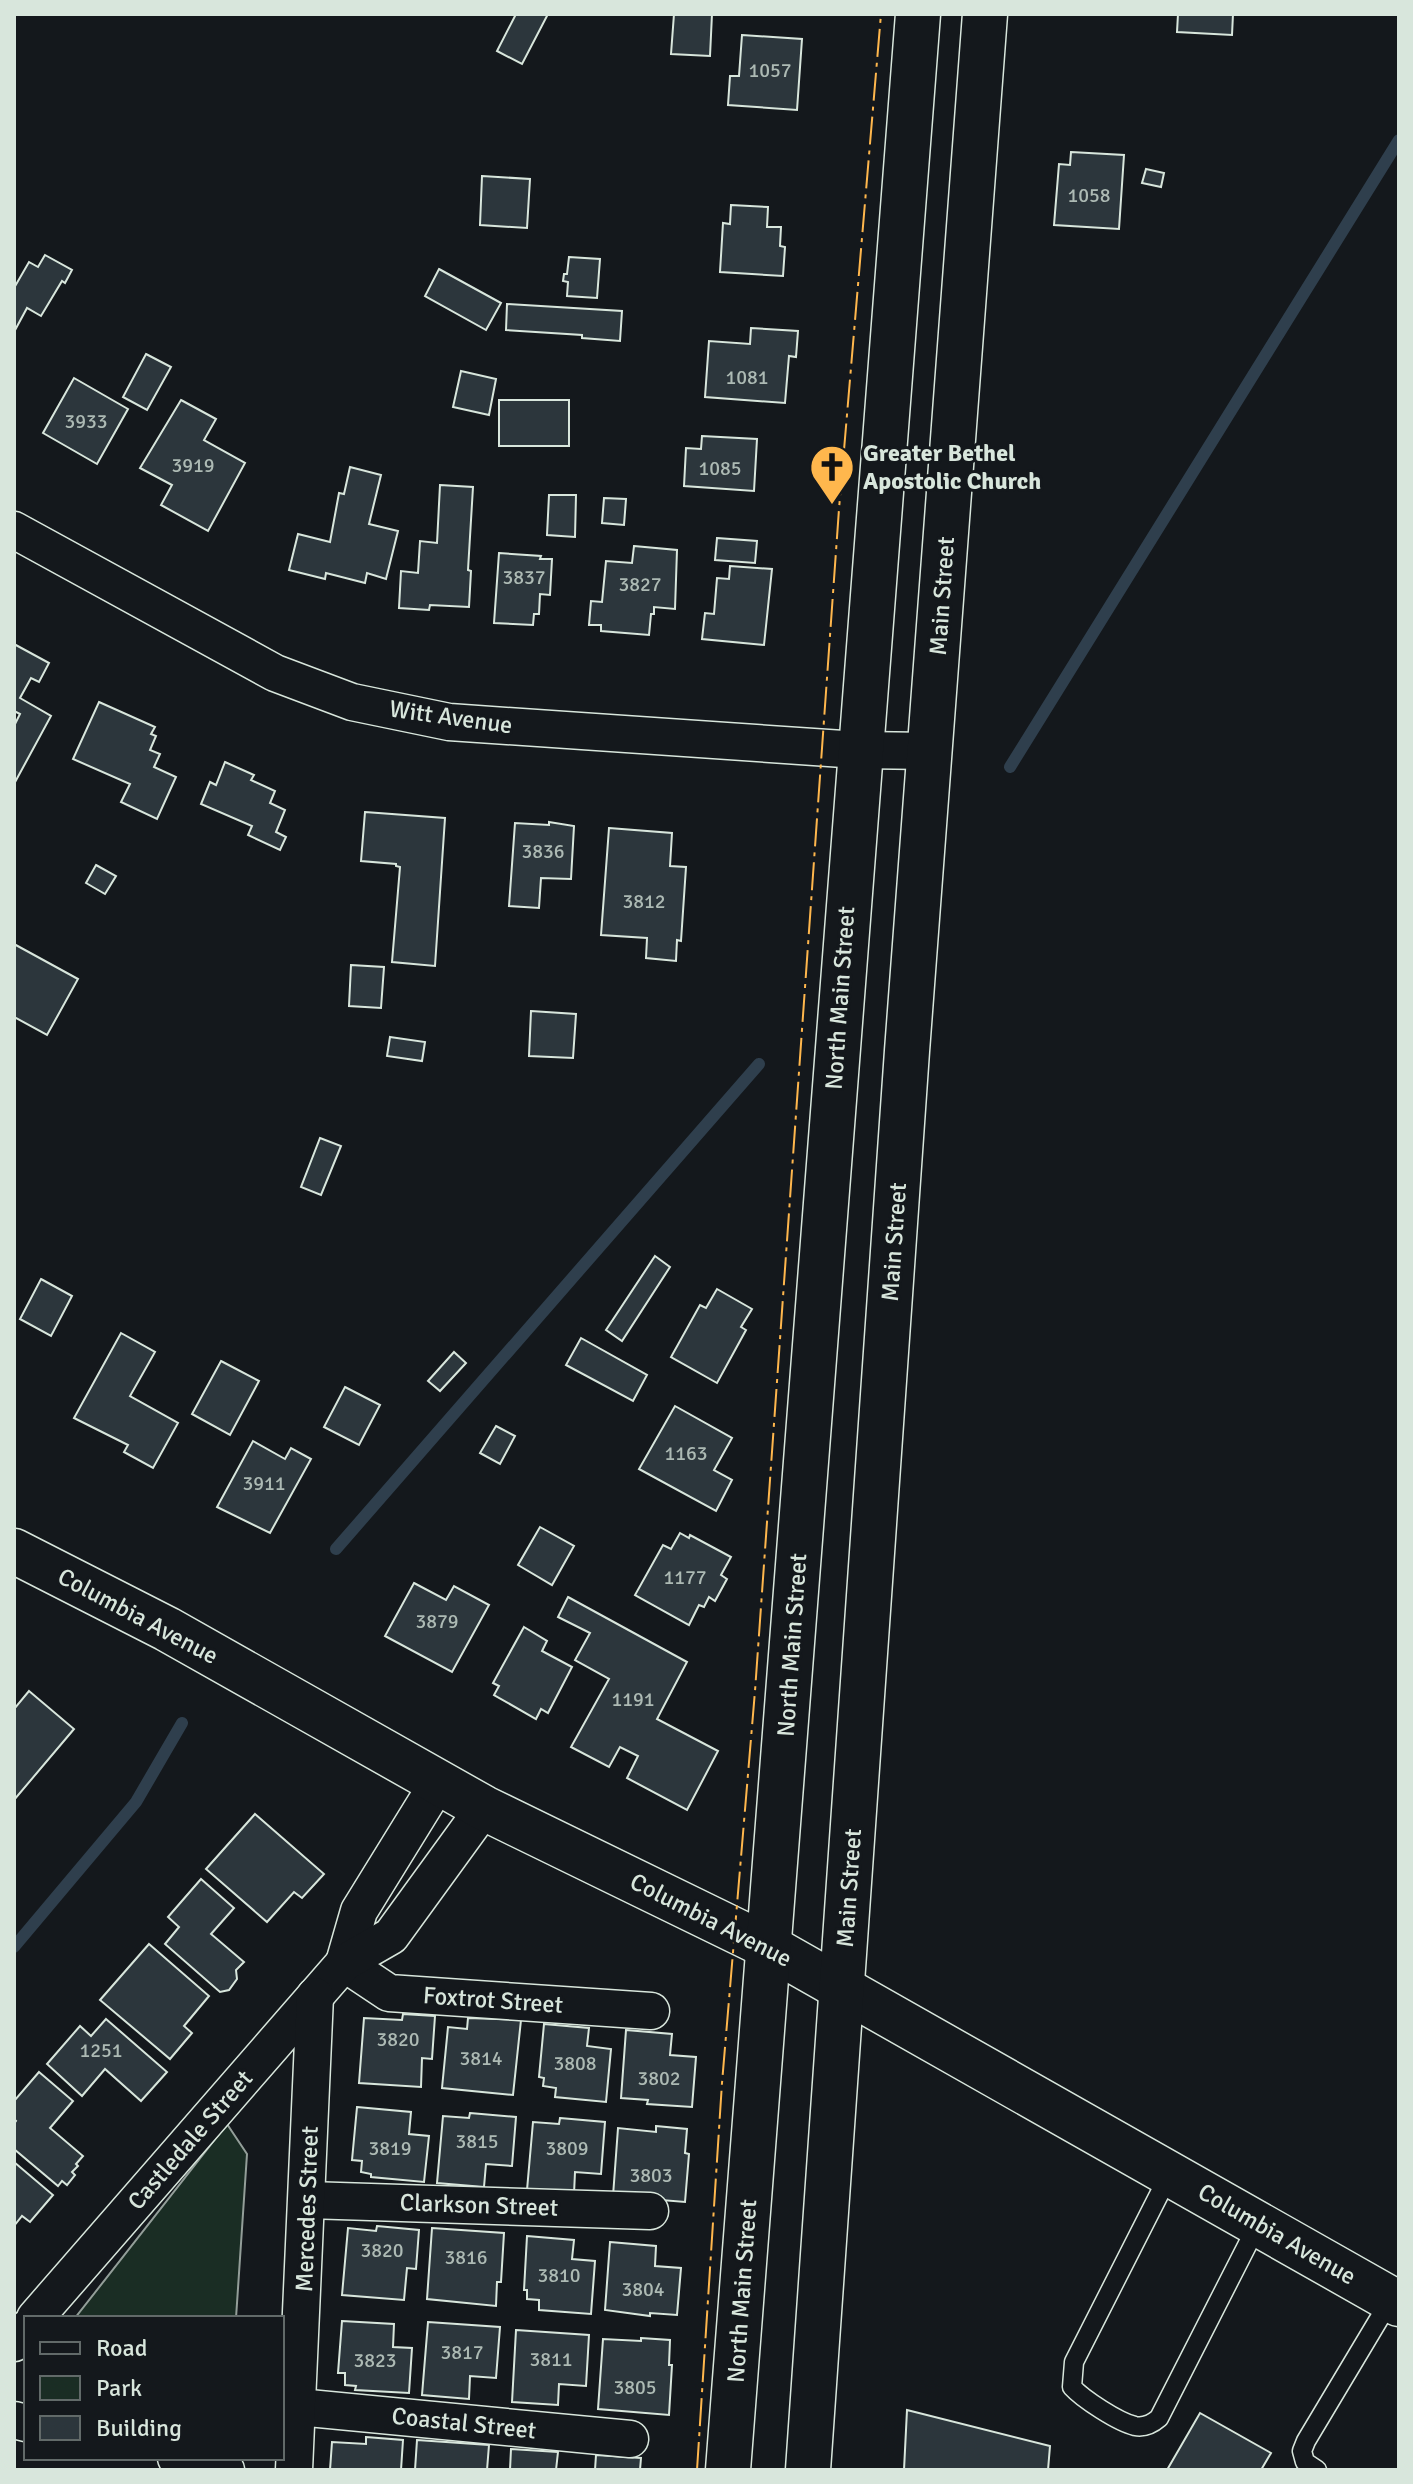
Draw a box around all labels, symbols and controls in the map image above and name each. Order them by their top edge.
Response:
house number: 1057 [748,58,792,83]
house number: 1058 [1067,183,1111,208]
house number: 1081 [725,365,769,390]
house number: 3933 [64,409,108,434]
place label: Greater Bethel Apostolic Church [863,438,1041,496]
church icon: Greater Bethel Apostolic Church [808,443,856,506]
house number: 3919 [171,453,215,478]
house number: 1085 [698,456,742,481]
street label: Main Street [923,536,961,656]
house number: 3837 [502,565,546,590]
house number: 3827 [618,572,662,597]
street label: Witt Avenue [388,694,514,740]
house number: 3836 [521,839,565,864]
house number: 3812 [622,889,666,914]
street label: North Main Street [819,905,861,1091]
street label: Main Street [875,1182,913,1302]
house number: 1163 [664,1441,708,1466]
house number: 3911 [242,1471,286,1496]
street label: North Main Street [771,1552,813,1738]
street label: Columbia Avenue [53,1561,223,1671]
house number: 1177 [663,1565,707,1590]
house number: 3879 [415,1609,459,1634]
house number: 1191 [611,1687,655,1712]
street label: Main Street [830,1828,868,1948]
street label: Columbia Avenue [625,1866,797,1974]
street label: Foxtrot Street [422,1980,564,2020]
house number: 3820 [376,2027,420,2052]
house number: 1251 [79,2038,123,2063]
house number: 3814 [459,2046,503,2071]
house number: 3808 [553,2051,597,2076]
street label: Castledale Street [121,2064,259,2216]
house number: 3802 [637,2066,681,2091]
street label: Mercedes Street [289,2126,325,2292]
house number: 3815 [455,2129,499,2154]
house number: 3819 [368,2136,412,2161]
house number: 3809 [545,2136,589,2161]
house number: 3803 [629,2163,673,2188]
street label: Columbia Avenue [1193,2177,1361,2291]
street label: Clarkson Street [399,2187,559,2223]
street label: North Main Street [721,2198,763,2384]
house number: 3820 [360,2238,404,2263]
house number: 3816 [444,2245,488,2270]
house number: 3810 [537,2263,581,2288]
house number: 3804 [621,2277,665,2302]
legend [24,2316,284,2460]
text: Road [96,2333,147,2363]
house number: 3817 [440,2340,484,2365]
house number: 3811 [529,2347,573,2372]
house number: 3823 [353,2348,397,2373]
text: Park [96,2373,142,2403]
house number: 3805 [613,2375,657,2400]
street label: Coastal Street [390,2401,538,2445]
text: Building [96,2413,182,2443]

